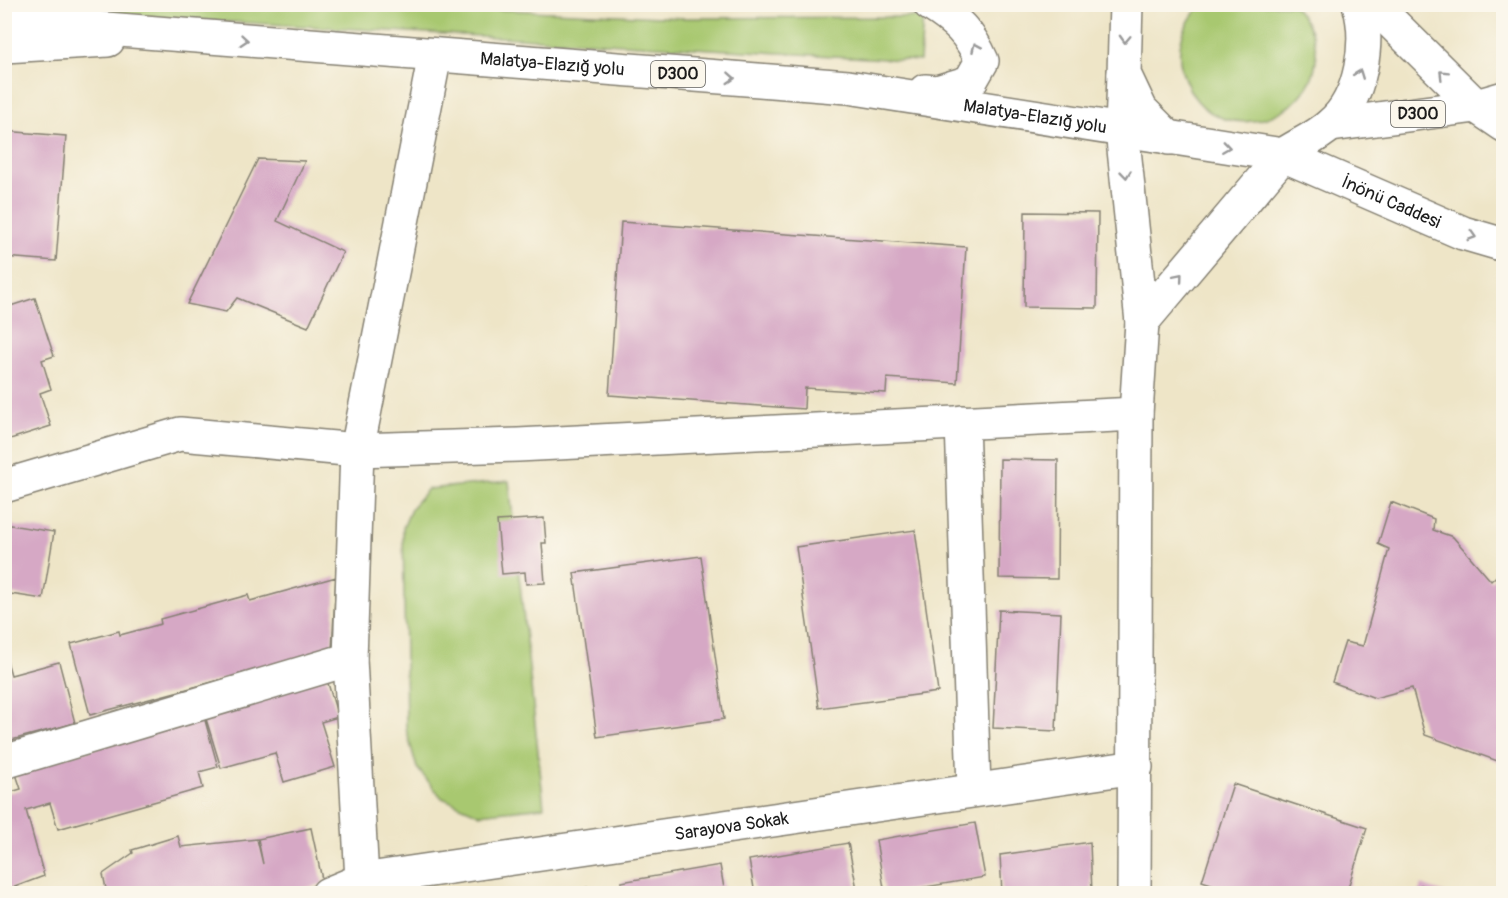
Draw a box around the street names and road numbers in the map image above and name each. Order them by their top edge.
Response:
street label: Malatya-Elazığ yolu [479,47,625,81]
road number: D300 [651,61,705,87]
street label: Malatya-Elazığ yolu [962,94,1108,139]
road number: D300 [1391,101,1445,127]
street label: İnönü Caddesi [1338,170,1444,234]
street label: Sarayova Sokak [673,806,790,846]

